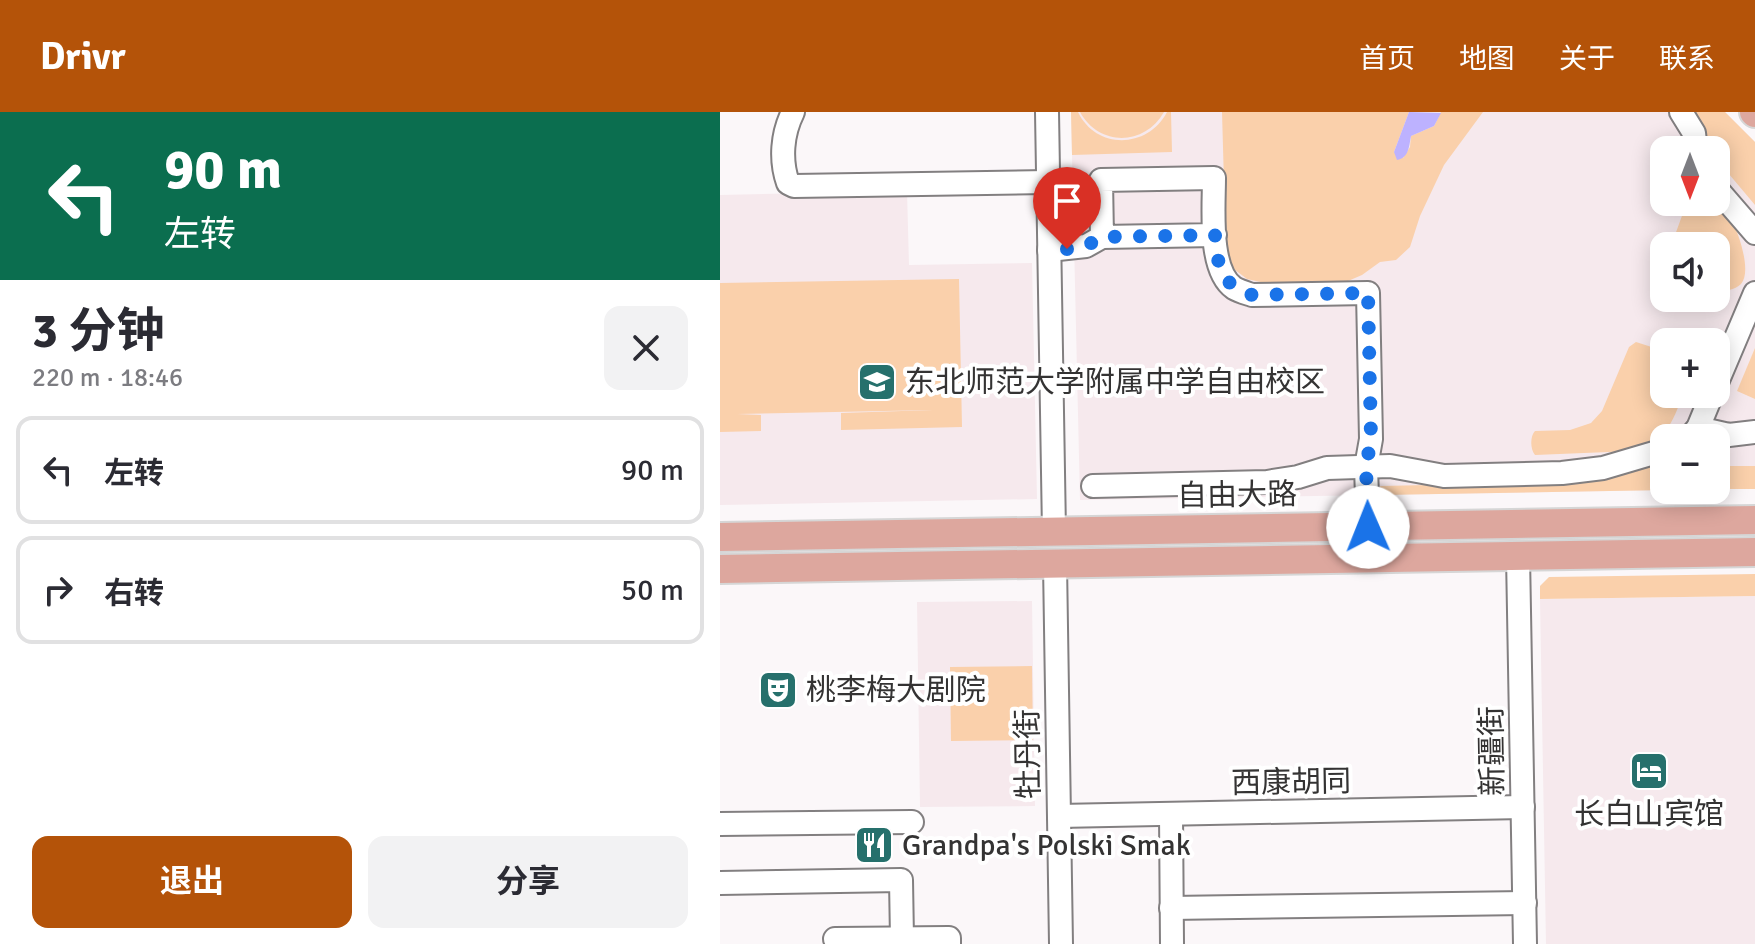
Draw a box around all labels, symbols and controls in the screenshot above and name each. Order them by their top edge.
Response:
text: Drivr [40,33,126,80]
text: 首页 [1359,42,1415,76]
text: 地图 [1459,42,1515,76]
text: 关于 [1559,42,1615,76]
text: 联系 [1659,42,1715,76]
text: 90 m [164,135,282,204]
north arrow [1650,136,1730,216]
map controls [1650,136,1730,504]
icon: left [32,144,136,248]
pin [1033,167,1101,249]
icon: arrive [1045,179,1089,223]
text: 左转 [164,212,236,257]
button: sound [1650,232,1730,312]
text: 3 分钟 [32,302,164,361]
button: close [604,306,688,390]
button: + [1650,328,1730,408]
school or university icon: 东北师范大学附属中学自由校区 [856,361,898,403]
text: 220 m · 18:46 [32,362,183,394]
place label: 东北师范大学附属中学自由校区 [905,364,1325,401]
button: − [1650,424,1730,504]
icon: left [36,448,80,492]
text: 90 m [621,452,684,489]
text: 左转 [104,455,164,492]
street label: 自由大路 [1177,476,1297,515]
position arrow [1326,485,1410,569]
icon: right [36,568,80,612]
text: 50 m [621,572,684,609]
text: 右转 [104,575,164,612]
theatre icon: 桃李梅大剧院 [757,669,799,711]
place label: 桃李梅大剧院 [806,672,986,709]
street label: 新疆街 [1473,706,1512,796]
street label: 牡丹街 [1009,709,1048,799]
hotel icon: 长白山宾馆 [1628,750,1670,792]
street label: 西康胡同 [1231,763,1351,802]
place label: 长白山宾馆 [1574,796,1724,833]
restaurant icon: Grandpa's Polski Smak [853,824,895,866]
place label: Grandpa's Polski Smak [902,827,1191,864]
button: 退出 [32,836,352,928]
button: 分享 [368,836,688,928]

